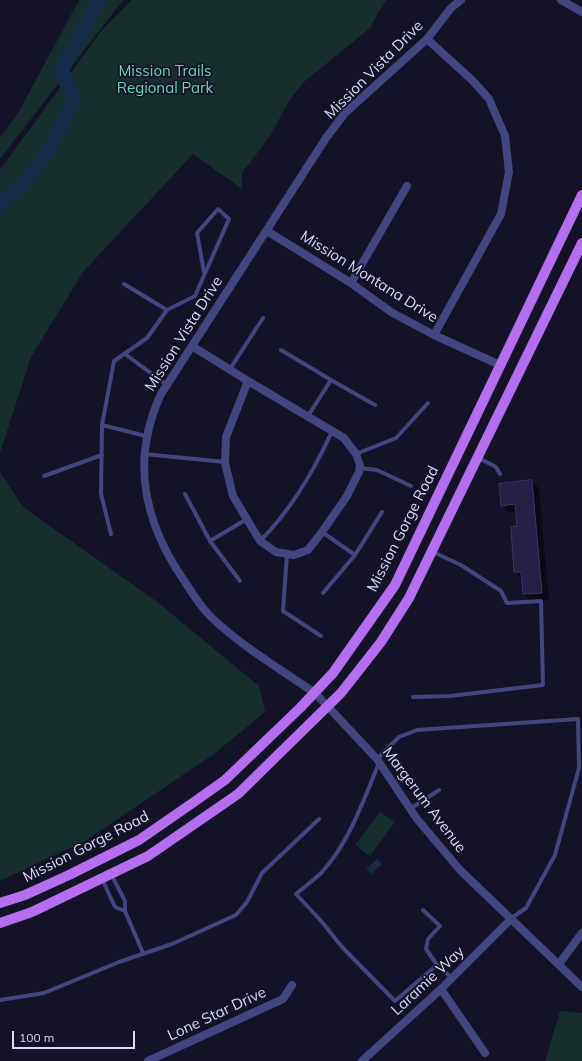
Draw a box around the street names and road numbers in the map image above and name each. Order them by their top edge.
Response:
street label: Mission Vista Drive [321,17,427,123]
street label: Mission Montana Drive [297,227,441,327]
street label: Mission Vista Drive [141,273,227,395]
street label: Mission Gorge Road [363,463,443,595]
street label: Margerum Avenue [378,744,470,856]
street label: Mission Gorge Road [20,807,152,887]
street label: Laramie Way [388,943,468,1019]
street label: Lone Star Drive [165,983,269,1045]

